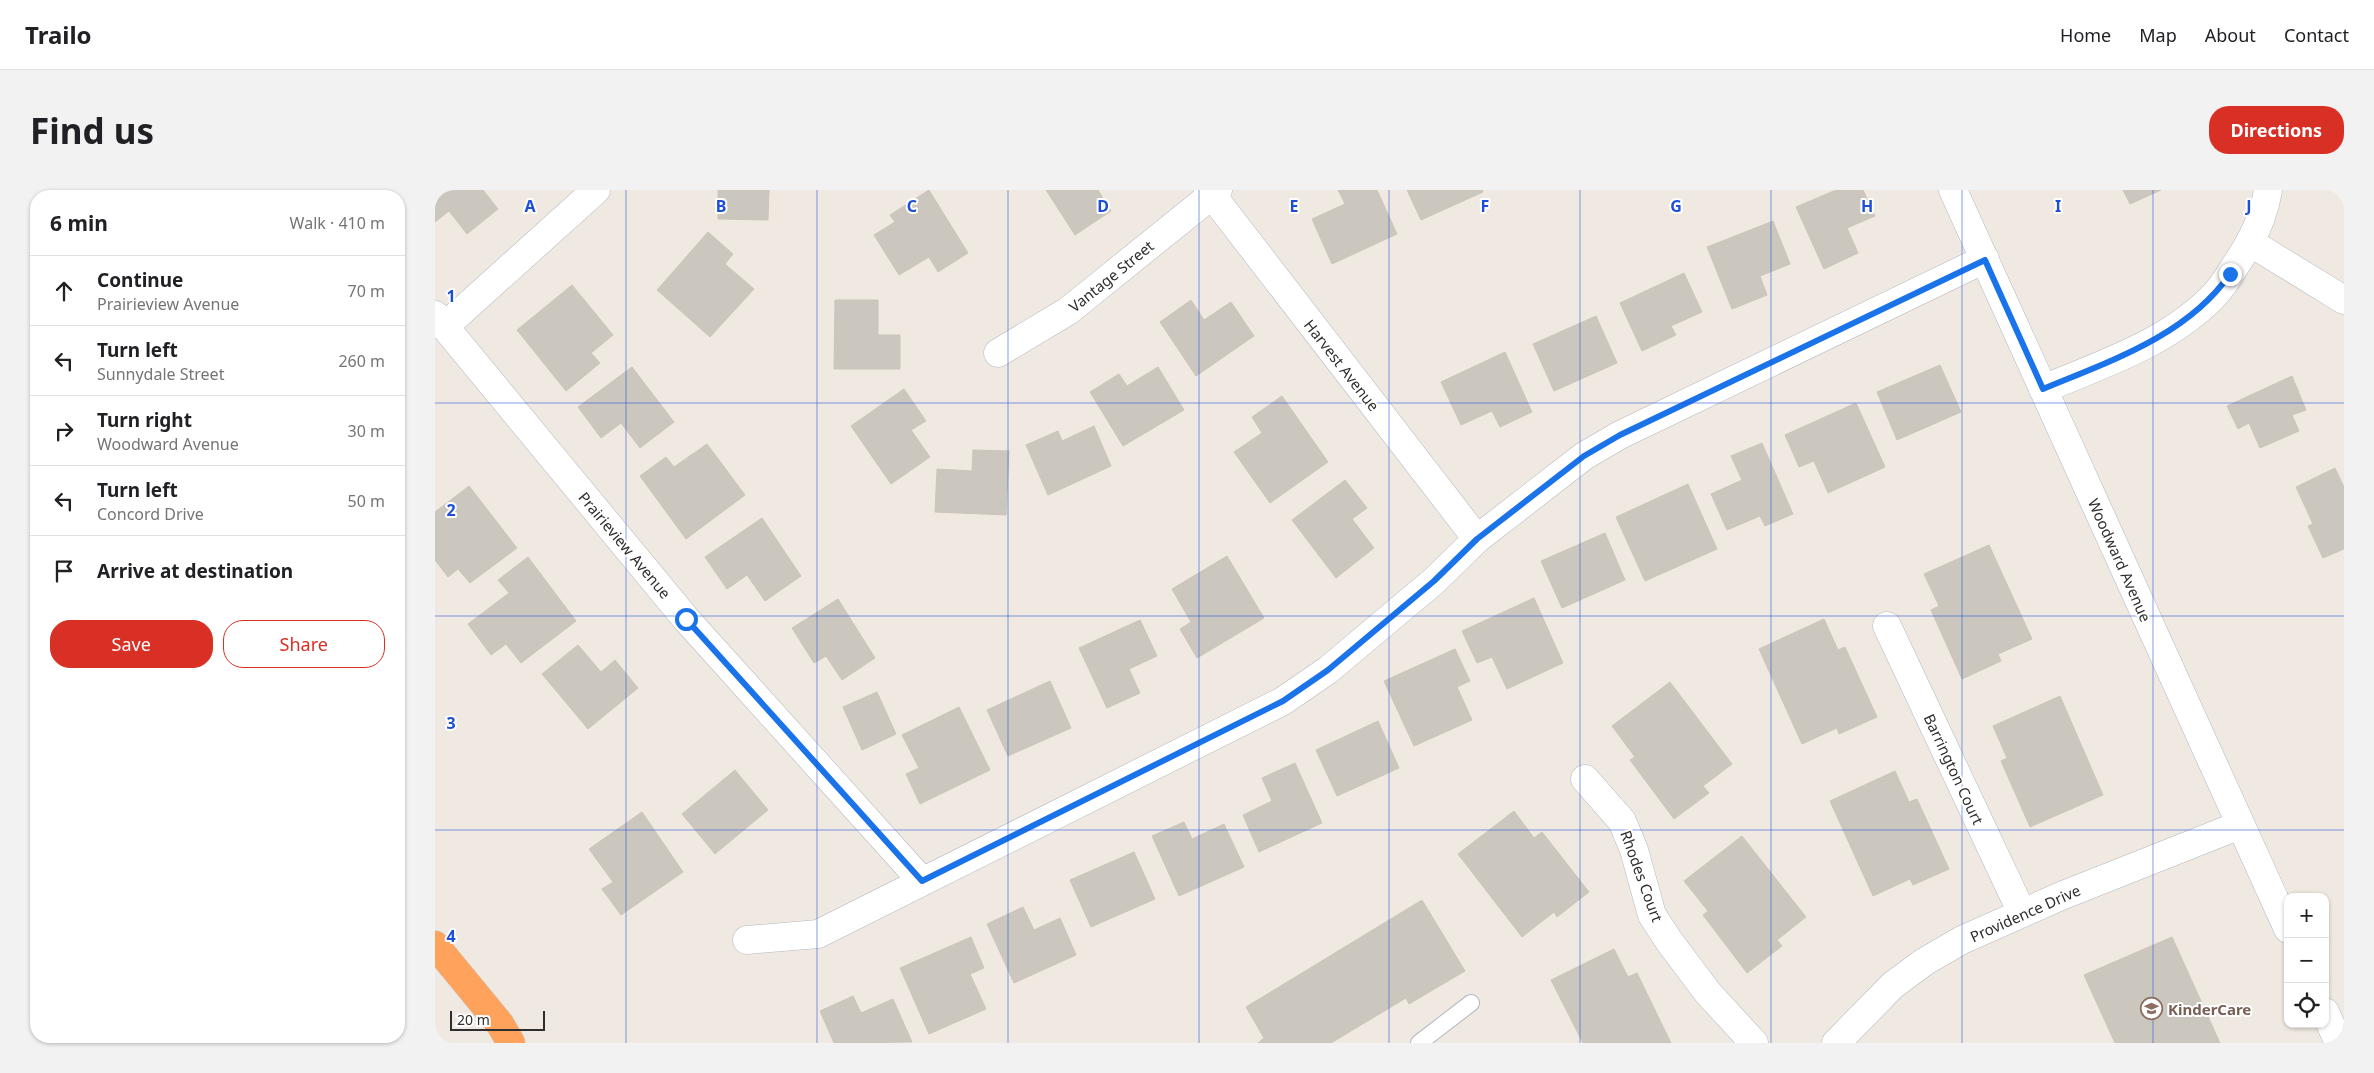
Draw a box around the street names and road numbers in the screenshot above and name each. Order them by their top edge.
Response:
street label: Vantage Street [1064,235,1158,316]
street label: Harvest Avenue [1300,315,1384,415]
street label: Prairieview Avenue [574,487,676,603]
street label: Woodward Avenue [2084,495,2156,625]
street label: Barrington Court [1920,710,1989,828]
street label: Rhodes Court [1616,828,1668,925]
street label: Providence Drive [1967,880,2083,946]

